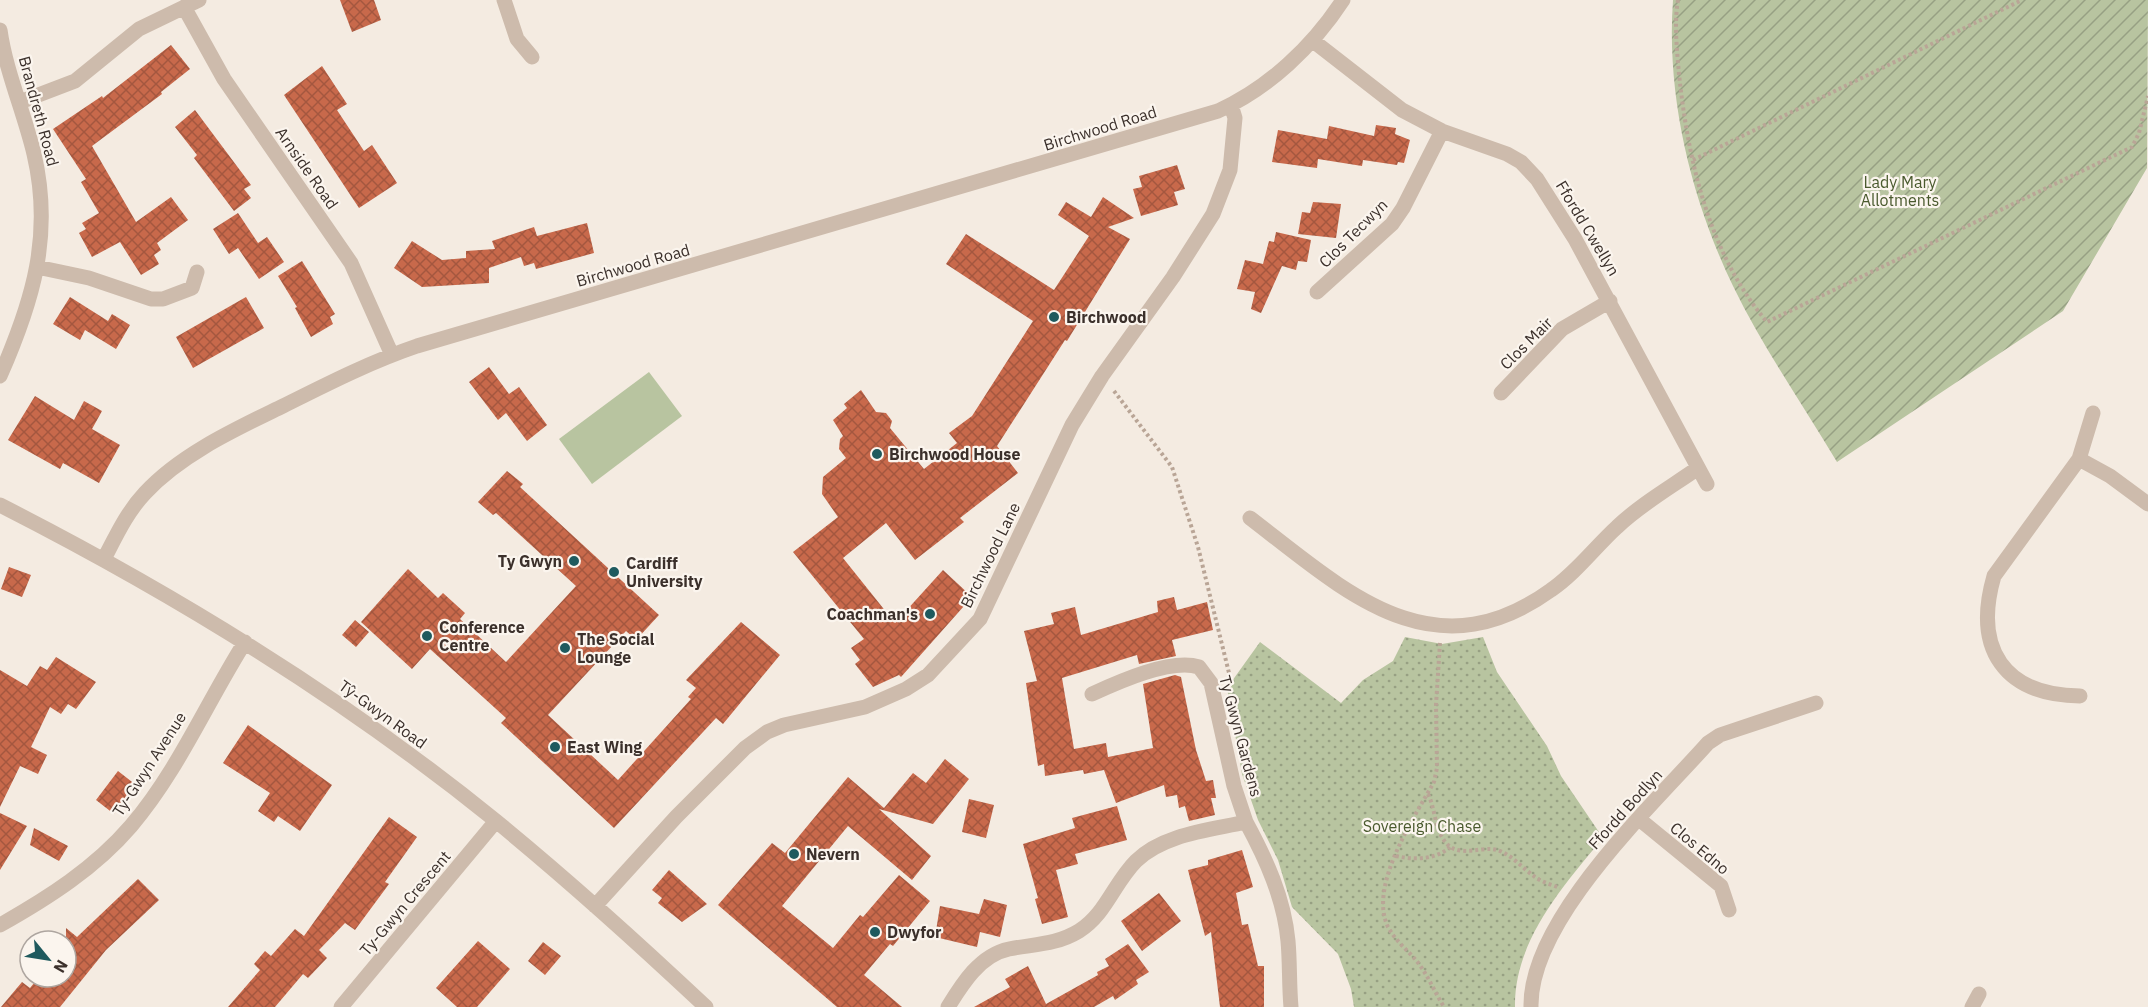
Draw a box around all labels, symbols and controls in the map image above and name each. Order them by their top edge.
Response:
street label: Brandreth Road [15,54,63,168]
street label: Birchwood Road [1041,101,1159,155]
street label: Arnside Road [271,123,343,213]
park label: Lady Mary Allotments [1861,172,1939,210]
street label: Ffordd Cwellyn [1552,177,1624,279]
street label: Clos Tecwyn [1314,194,1392,272]
street label: Birchwood Road [574,239,692,291]
place label: Birchwood [1066,307,1146,327]
marker: Birchwood [1047,310,1061,324]
street label: Clos Mair [1496,312,1557,373]
place label: Birchwood House [889,444,1020,464]
marker: Birchwood House [870,447,884,461]
street label: Birchwood Lane [956,499,1024,611]
place label: Ty Gwyn [498,551,562,571]
place label: Cardiff University [626,553,703,591]
marker: Ty Gwyn [567,554,581,568]
marker: Cardiff University [607,565,621,579]
place label: Coachman's [827,604,918,624]
marker: Coachman's [923,607,937,621]
place label: Conference Centre [439,617,525,655]
marker: Conference Centre [420,629,434,643]
place label: The Social Lounge [577,629,655,667]
marker: The Social Lounge [558,641,572,655]
street label: Ty Gwyn Gardens [1215,673,1267,799]
street label: Tŷ-Gwyn Road [335,675,431,753]
street label: Ty-Gwyn Avenue [108,708,190,820]
place label: East Wing [567,737,642,757]
marker: East Wing [548,740,562,754]
street label: Ffordd Bodlyn [1584,765,1666,853]
park label: Sovereign Chase [1363,816,1482,836]
street label: Clos Edno [1666,817,1734,879]
place label: Nevern [806,844,860,864]
street label: Ty-Gwyn Crescent [355,846,455,960]
marker: Nevern [787,847,801,861]
place label: Dwyfor [887,922,942,942]
marker: Dwyfor [868,925,882,939]
north arrow [18,929,78,989]
text: N [49,956,73,977]

